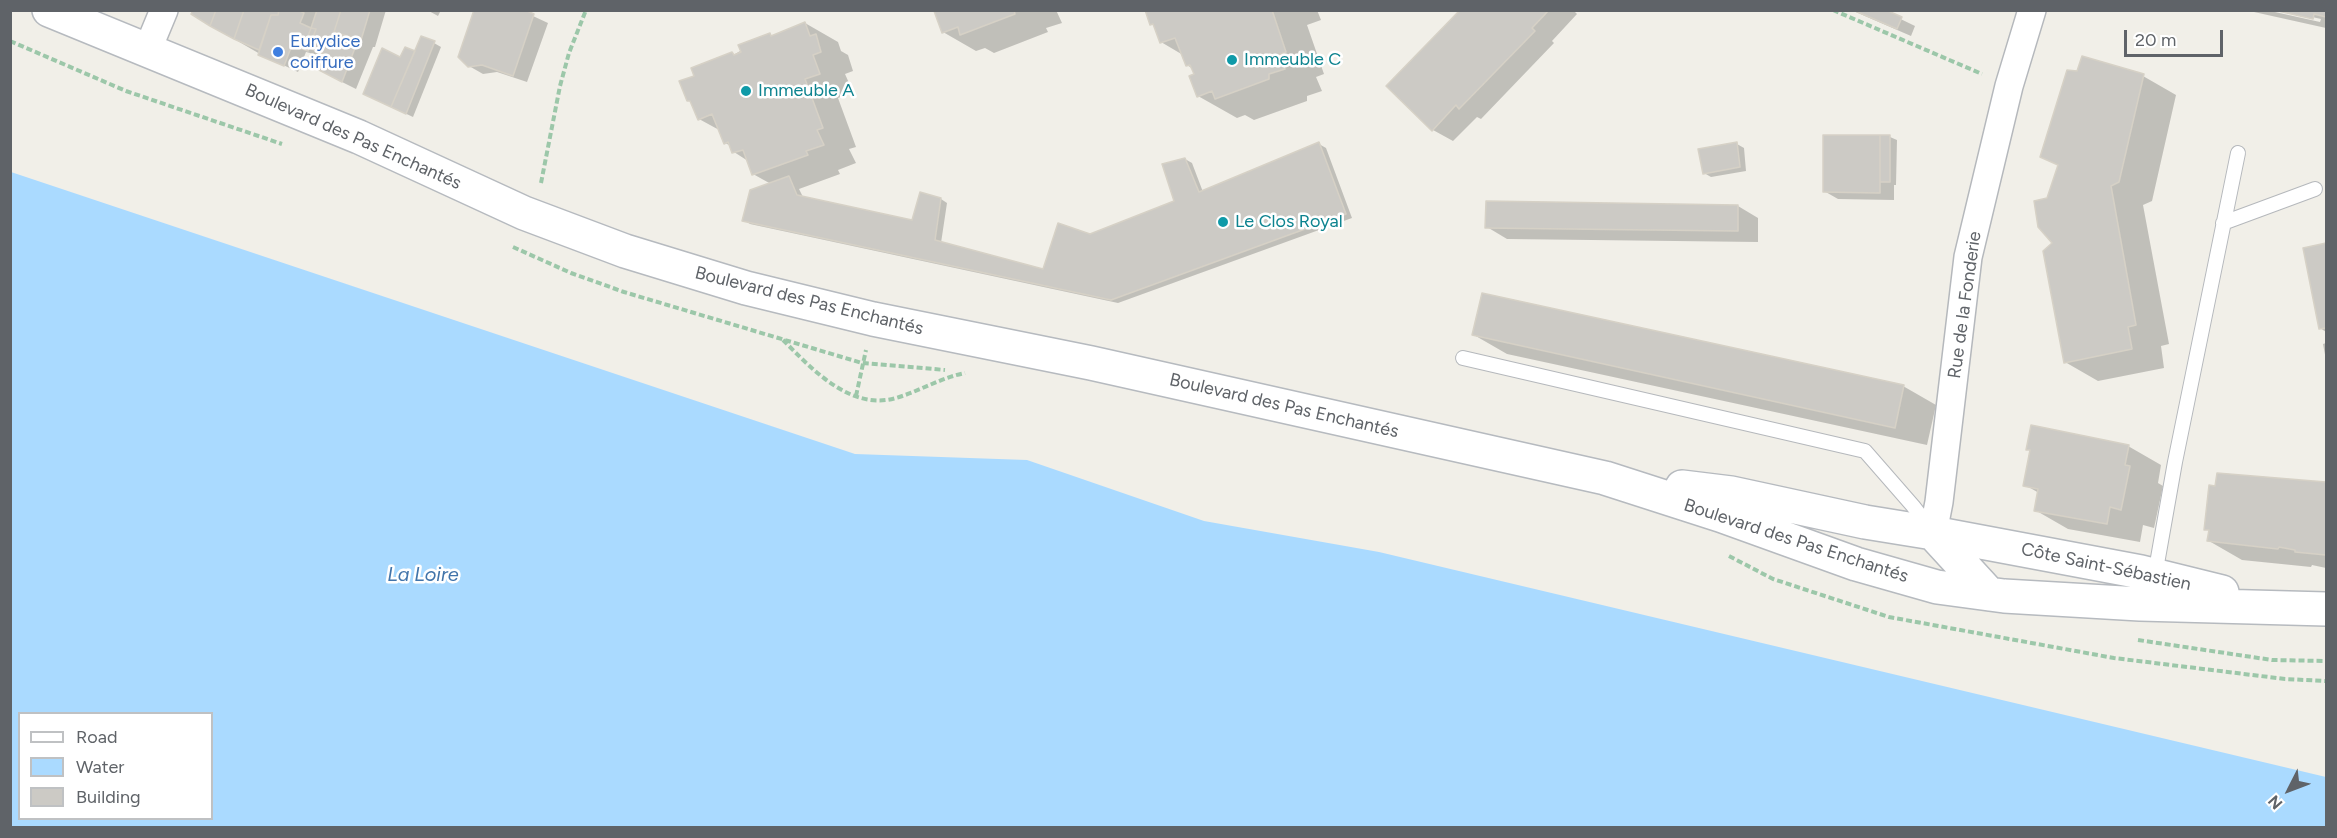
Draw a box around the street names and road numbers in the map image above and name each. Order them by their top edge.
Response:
street label: Boulevard des Pas Enchantés [241,79,465,195]
street label: Rue de la Fonderie [1944,230,1986,380]
street label: Boulevard des Pas Enchantés [693,262,925,340]
street label: Boulevard des Pas Enchantés [1167,369,1401,443]
street label: Boulevard des Pas Enchantés [1681,494,1911,588]
street label: Côte Saint-Sébastien [2019,538,2193,596]

